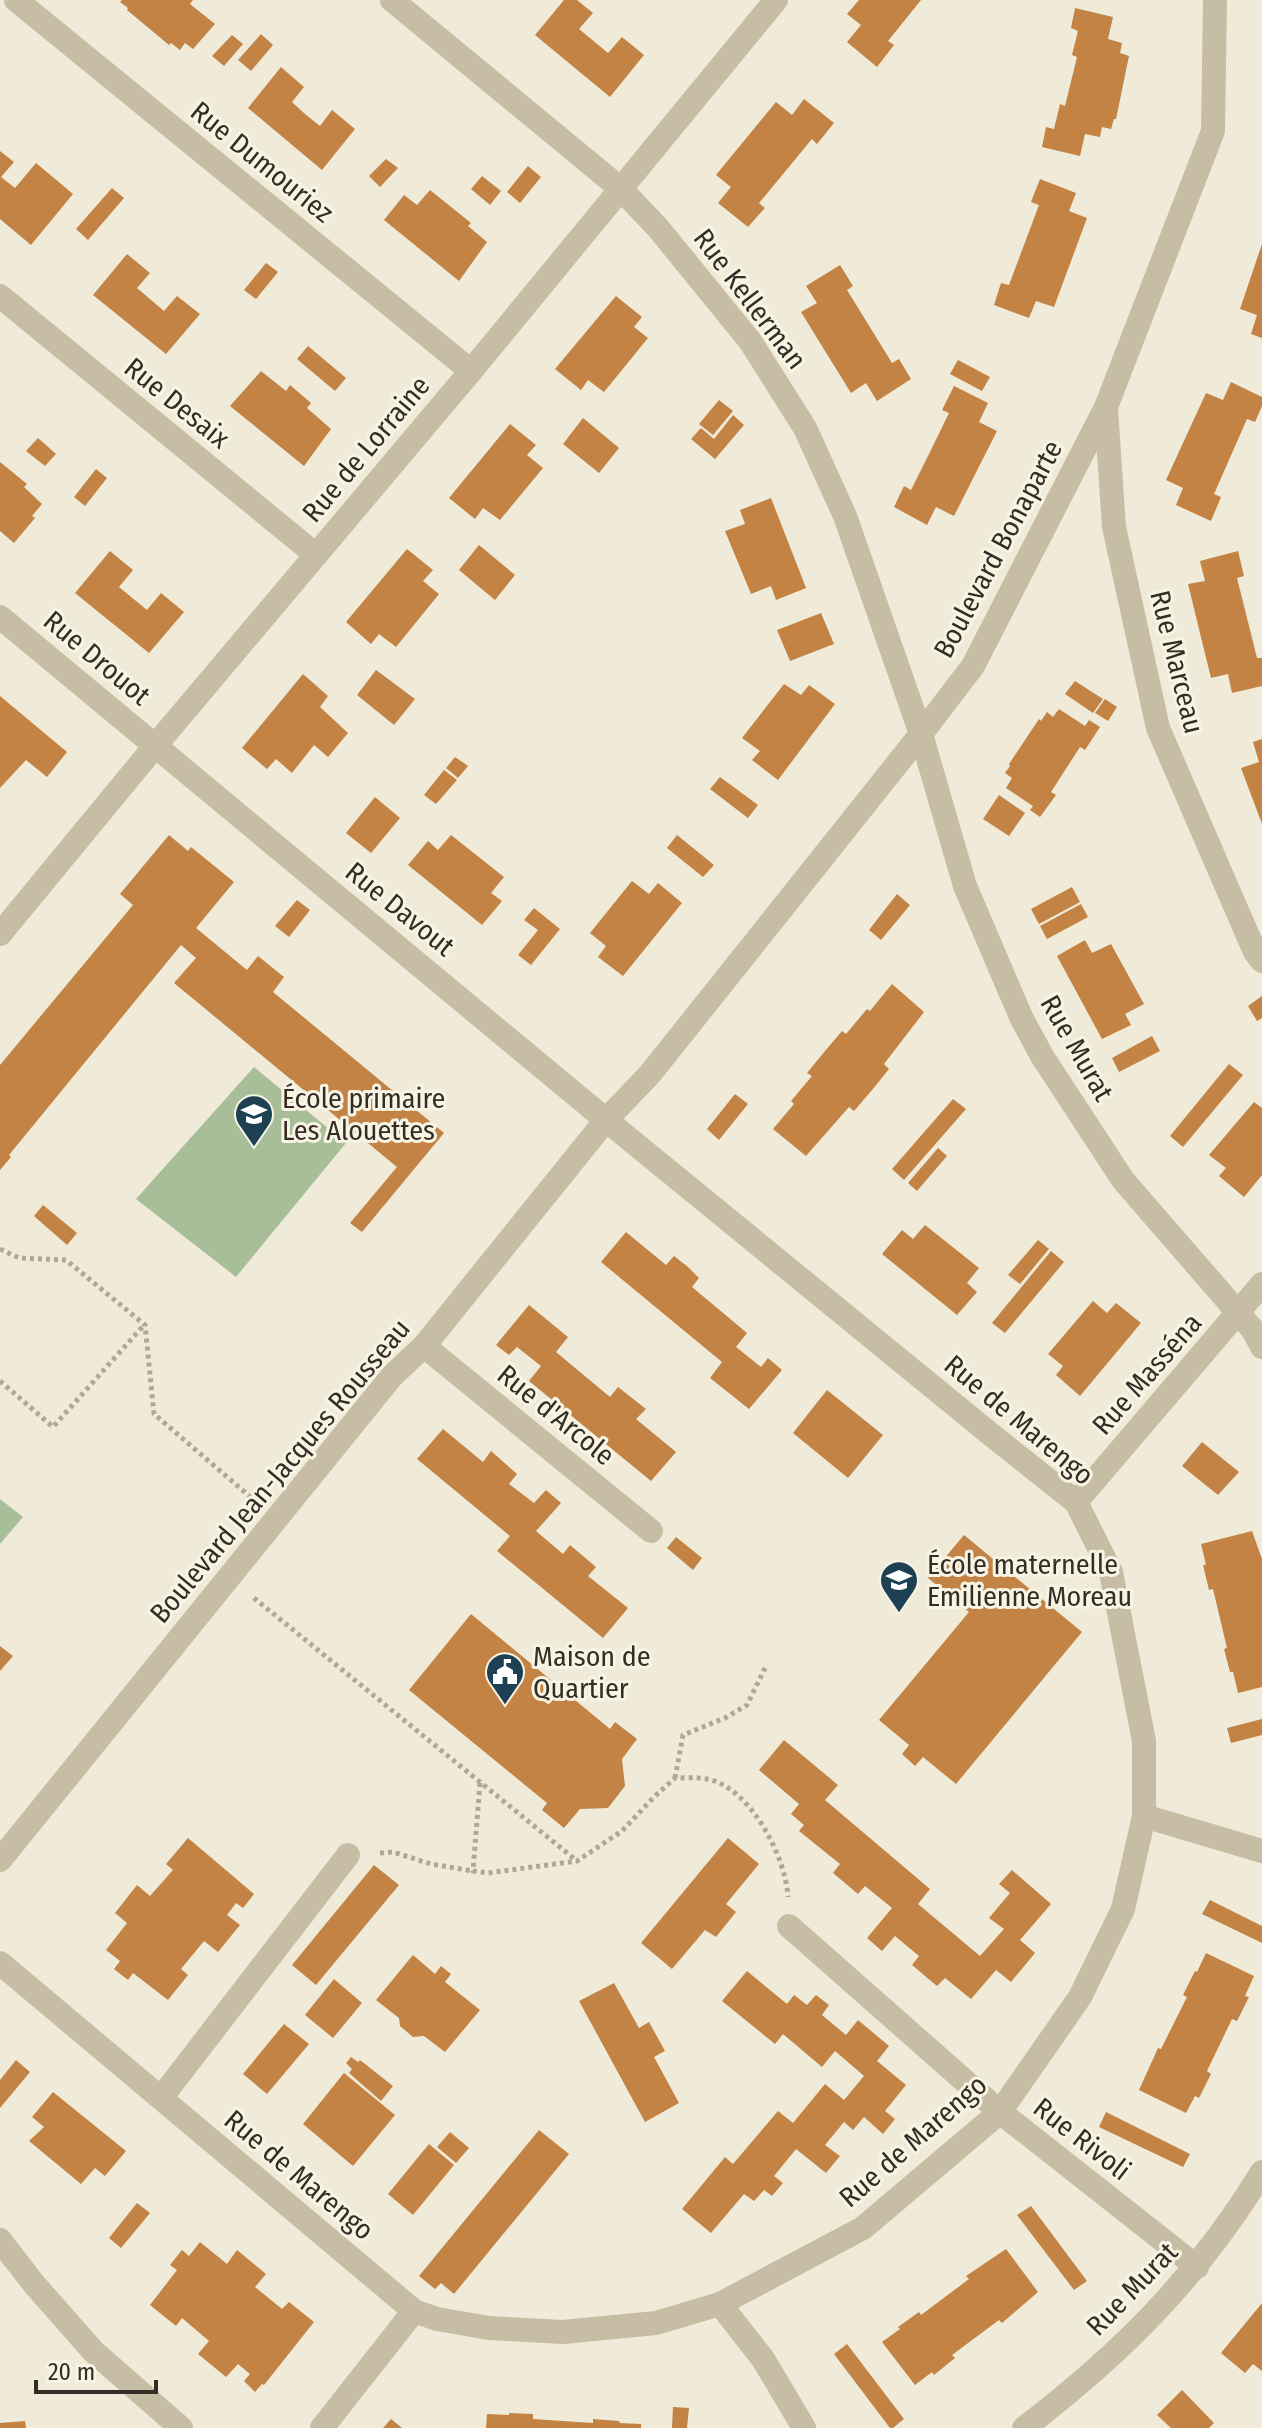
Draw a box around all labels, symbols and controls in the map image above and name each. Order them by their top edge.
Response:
street label: Rue Dumouriez [184,95,340,229]
street label: Rue Kellerman [687,222,813,376]
street label: Rue Desaix [118,351,237,456]
street label: Rue de Lorraine [295,369,437,529]
street label: Boulevard Bonaparte [927,435,1069,663]
street label: Rue Marceau [1143,587,1211,737]
street label: Rue Drouot [37,604,158,713]
street label: Rue Davout [339,855,462,963]
street label: Rue Murat [1034,989,1121,1107]
place label: École primaire Les Alouettes [282,1082,445,1147]
school or university icon: École primaire Les Alouettes [233,1093,275,1148]
street label: Rue Masséna [1085,1307,1209,1441]
street label: Boulevard Jean-Jacques Rousseau [143,1312,417,1630]
street label: Rue de Marengo [938,1348,1100,1492]
street label: Rue d'Arcole [491,1358,621,1472]
place label: École maternelle Emilienne Moreau [927,1548,1132,1613]
school or university icon: École maternelle Emilienne Moreau [878,1559,920,1614]
place label: Maison de Quartier [533,1640,651,1705]
public building icon: Maison de Quartier [484,1651,526,1706]
street label: Rue de Marengo [833,2068,993,2214]
street label: Rue Rivoli [1027,2091,1137,2187]
street label: Rue de Marengo [218,2103,380,2247]
street label: Rue Murat [1080,2235,1185,2342]
scale bar [36,2344,156,2394]
text: 20 m [48,2358,95,2386]

